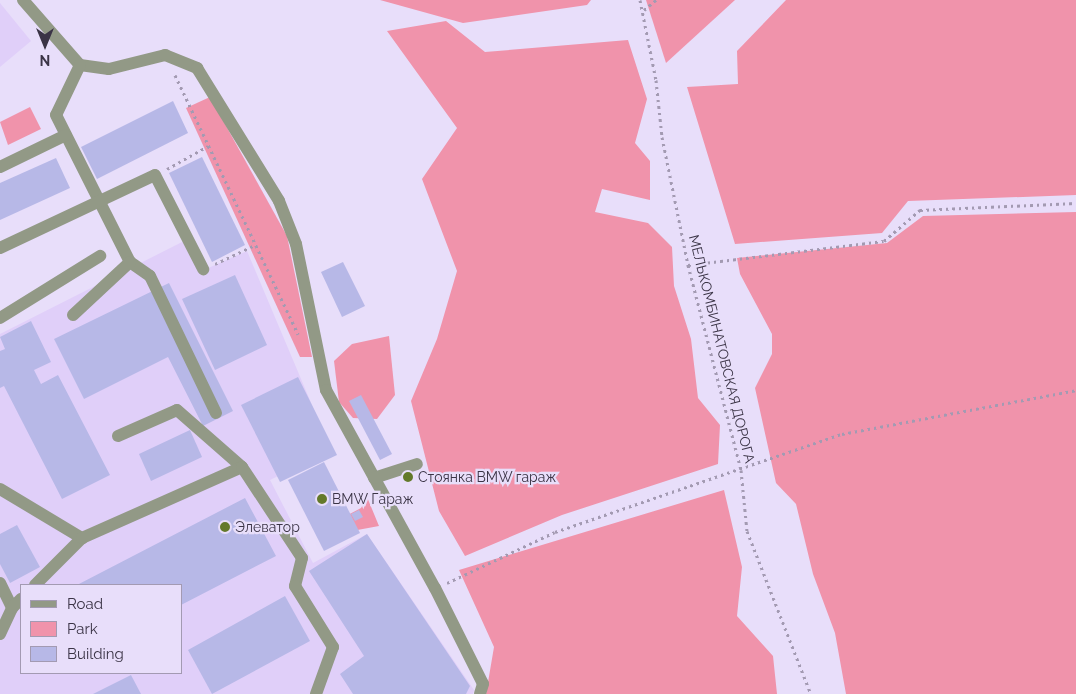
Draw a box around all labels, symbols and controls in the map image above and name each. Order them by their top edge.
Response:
north arrow [20,20,70,70]
text: N [40,52,50,68]
street label: МЕЛЬКОМБИНАТОВСКАЯ ДОРОГА [685,233,759,465]
place label: Стоянка BMW гараж [418,469,557,485]
marker: Стоянка BMW гараж [402,471,414,483]
place label: BMW Гараж [332,491,414,507]
marker: BMW Гараж [316,493,328,505]
place label: Элеватор [235,519,300,535]
marker: Элеватор [219,521,231,533]
legend [20,584,182,674]
text: Road [67,595,103,613]
text: Park [67,620,98,638]
text: Building [67,645,124,663]

